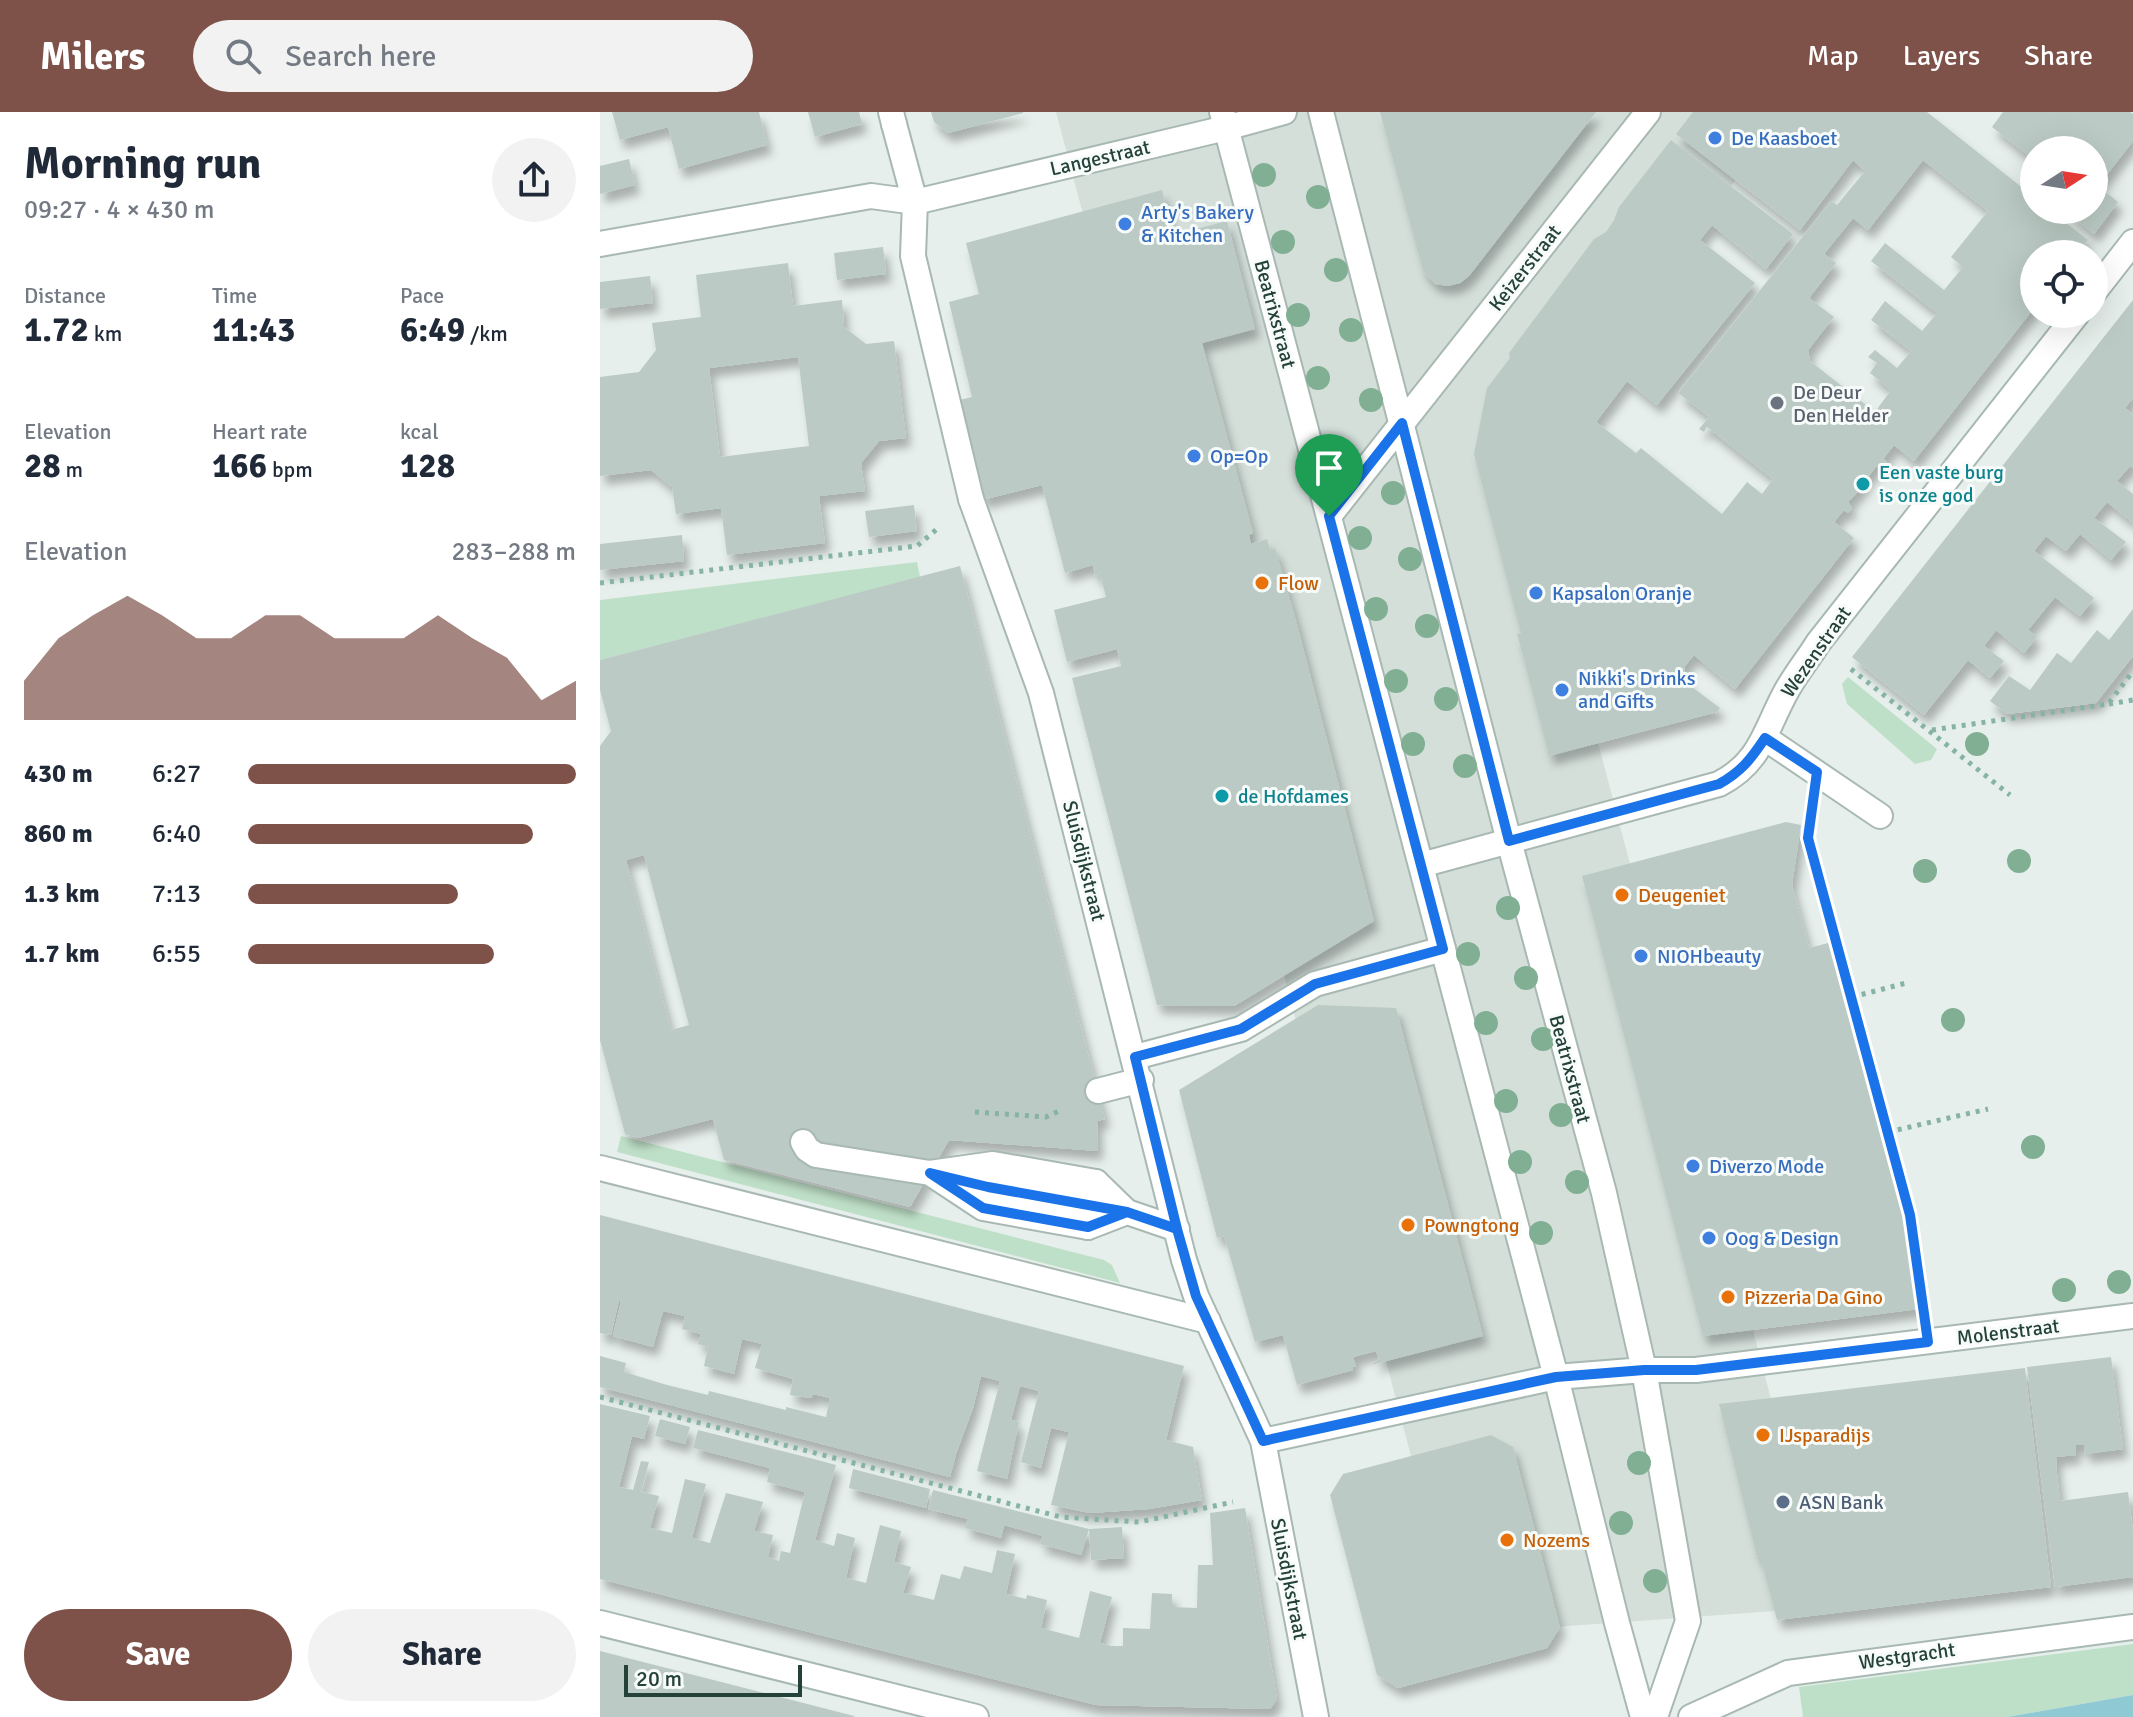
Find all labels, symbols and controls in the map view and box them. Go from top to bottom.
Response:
search box [193,20,753,92]
text: Milers [40,33,145,80]
icon: search [221,34,265,78]
text: Search here [285,38,437,75]
text: Map [1807,39,1859,73]
text: Layers [1903,39,1980,73]
text: Share [2024,39,2093,73]
place label: De Kaasboet [1731,126,1837,151]
marker: De Kaasboet [1706,129,1724,147]
street label: Langestraat [1048,134,1152,182]
north arrow [2020,136,2108,224]
map controls [2020,136,2108,328]
text: Morning run [24,137,261,191]
button: share [492,138,576,222]
text: 09:27 · 4 × 430 m [24,194,215,226]
place label: Arty's Bakery & Kitchen [1141,200,1254,248]
marker: Arty's Bakery & Kitchen [1116,215,1134,233]
street label: Keizerstraat [1483,220,1567,316]
button: locate [2020,240,2108,328]
street label: Beatrixstraat [1249,257,1301,371]
text: Distance [24,282,106,309]
text: Time [212,282,257,309]
text: Pace [400,282,444,309]
text: 1.72 [24,309,89,351]
text: 11:43 [212,309,295,351]
text: 6:49 [400,309,465,351]
text: km [89,320,122,347]
text: /km [465,320,508,347]
place label: De Deur Den Helder [1793,380,1889,428]
marker: De Deur Den Helder [1768,394,1786,412]
text: Elevation [24,418,112,445]
text: Heart rate [212,418,307,445]
text: kcal [400,418,439,445]
pin [1295,434,1363,516]
place label: Op=Op [1210,444,1268,469]
text: 28 [24,445,61,487]
text: 166 [212,445,267,487]
text: 128 [400,445,455,487]
icon: arrive [1307,446,1351,490]
marker: Op=Op [1185,447,1203,465]
text: m [61,456,83,483]
text: bpm [267,456,313,483]
place label: Een vaste burg is onze god [1879,460,2004,508]
marker: Een vaste burg is onze god [1854,475,1872,493]
text: Elevation [24,536,128,568]
text: 283–288 m [452,536,576,568]
place label: Flow [1278,571,1319,596]
marker: Flow [1253,574,1271,592]
place label: Kapsalon Oranje [1552,581,1692,606]
marker: Kapsalon Oranje [1527,584,1545,602]
street label: Wezenstraat [1775,601,1857,703]
place label: Nikki's Drinks and Gifts [1578,666,1696,714]
marker: Nikki's Drinks and Gifts [1553,681,1571,699]
text: 430 m [24,758,93,790]
text: 6:27 [152,758,201,790]
place label: de Hofdames [1238,784,1349,809]
marker: de Hofdames [1213,787,1231,805]
street label: Sluisdijkstraat [1057,798,1111,924]
text: 860 m [24,818,93,850]
text: 6:40 [152,818,201,850]
text: 1.3 km [24,878,100,910]
text: 7:13 [152,878,201,910]
place label: Deugeniet [1638,883,1726,908]
marker: Deugeniet [1613,886,1631,904]
text: 1.7 km [24,938,100,970]
text: 6:55 [152,938,201,970]
place label: NIOHbeauty [1657,944,1762,969]
marker: NIOHbeauty [1632,947,1650,965]
street label: Beatrixstraat [1544,1012,1596,1126]
place label: Diverzo Mode [1709,1154,1824,1179]
marker: Diverzo Mode [1684,1157,1702,1175]
place label: Powngtong [1424,1213,1520,1238]
marker: Powngtong [1399,1216,1417,1234]
place label: Oog & Design [1725,1226,1839,1251]
marker: Oog & Design [1700,1229,1718,1247]
place label: Pizzeria Da Gino [1744,1285,1883,1310]
marker: Pizzeria Da Gino [1719,1288,1737,1306]
street label: Molenstraat [1955,1313,2061,1351]
place label: IJsparadijs [1779,1423,1871,1448]
marker: IJsparadijs [1754,1426,1772,1444]
place label: ASN Bank [1799,1490,1884,1515]
marker: ASN Bank [1774,1493,1792,1511]
street label: Sluisdijkstraat [1265,1516,1313,1642]
place label: Nozems [1523,1528,1590,1553]
marker: Nozems [1498,1531,1516,1549]
button: Save [24,1609,292,1701]
button: Share [308,1609,576,1701]
street label: Westgracht [1857,1637,1957,1675]
scale bar [624,1661,802,1697]
text: 20 m [636,1665,682,1692]

